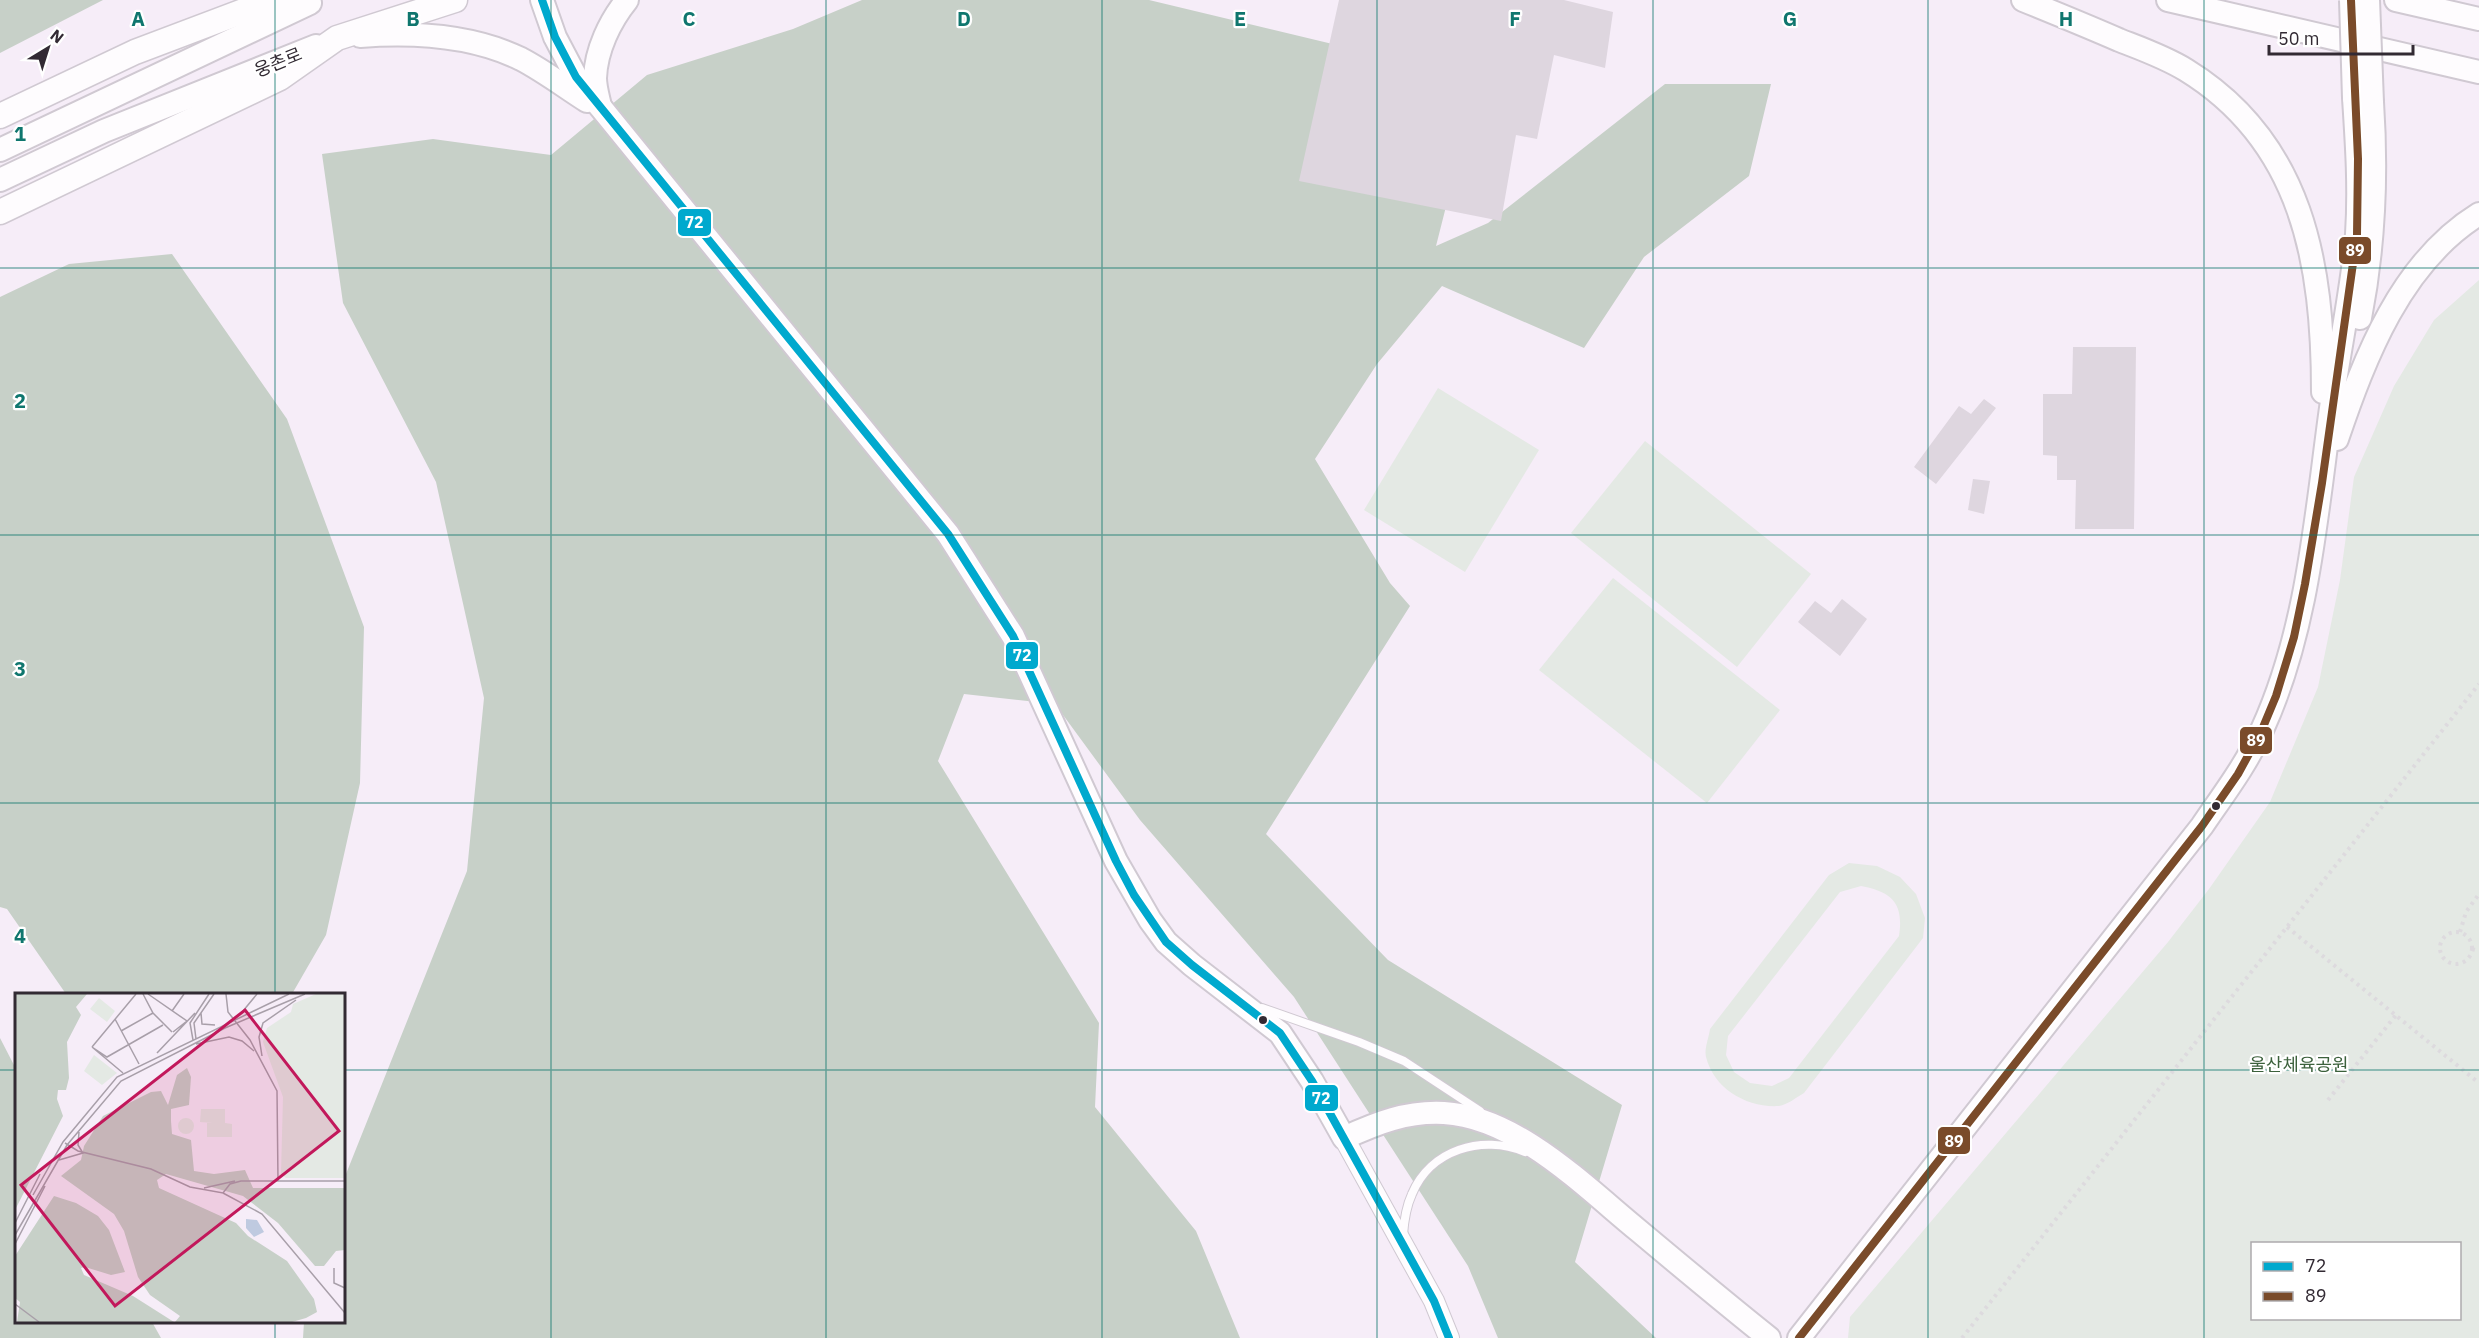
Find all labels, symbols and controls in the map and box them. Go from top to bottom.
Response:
text: A [131,5,145,32]
text: B [406,5,420,32]
text: C [682,5,696,32]
text: D [957,5,971,32]
text: E [1234,5,1246,32]
text: F [1509,5,1521,32]
text: G [1783,5,1797,32]
text: H [2059,5,2073,32]
north arrow [18,18,78,78]
scale bar [2269,18,2413,56]
text: N [47,25,68,48]
text: 50 m [2278,27,2320,50]
street label: 웅촌로 [251,42,305,82]
text: 1 [14,120,26,147]
line badge: 72 [677,208,712,237]
text: 72 [684,212,704,232]
line badge: 89 [2338,236,2372,265]
text: 89 [2345,240,2365,260]
text: 2 [14,387,26,414]
line badge: 72 [1005,641,1039,670]
text: 72 [1012,645,1032,665]
text: 3 [14,655,26,682]
line badge: 89 [2239,726,2273,755]
text: 89 [2246,730,2266,750]
unlabelled marker [2210,800,2222,812]
text: 4 [14,922,26,949]
inset map [15,993,345,1323]
unlabelled marker [1257,1014,1269,1026]
park label: 울산체육공원 [2249,1053,2349,1076]
line badge: 72 [1304,1084,1339,1112]
text: 72 [1311,1088,1331,1108]
line badge: 89 [1937,1126,1971,1155]
text: 89 [1944,1131,1964,1151]
legend [2251,1242,2461,1320]
text: 72 [2305,1254,2327,1277]
text: 89 [2305,1284,2327,1307]

